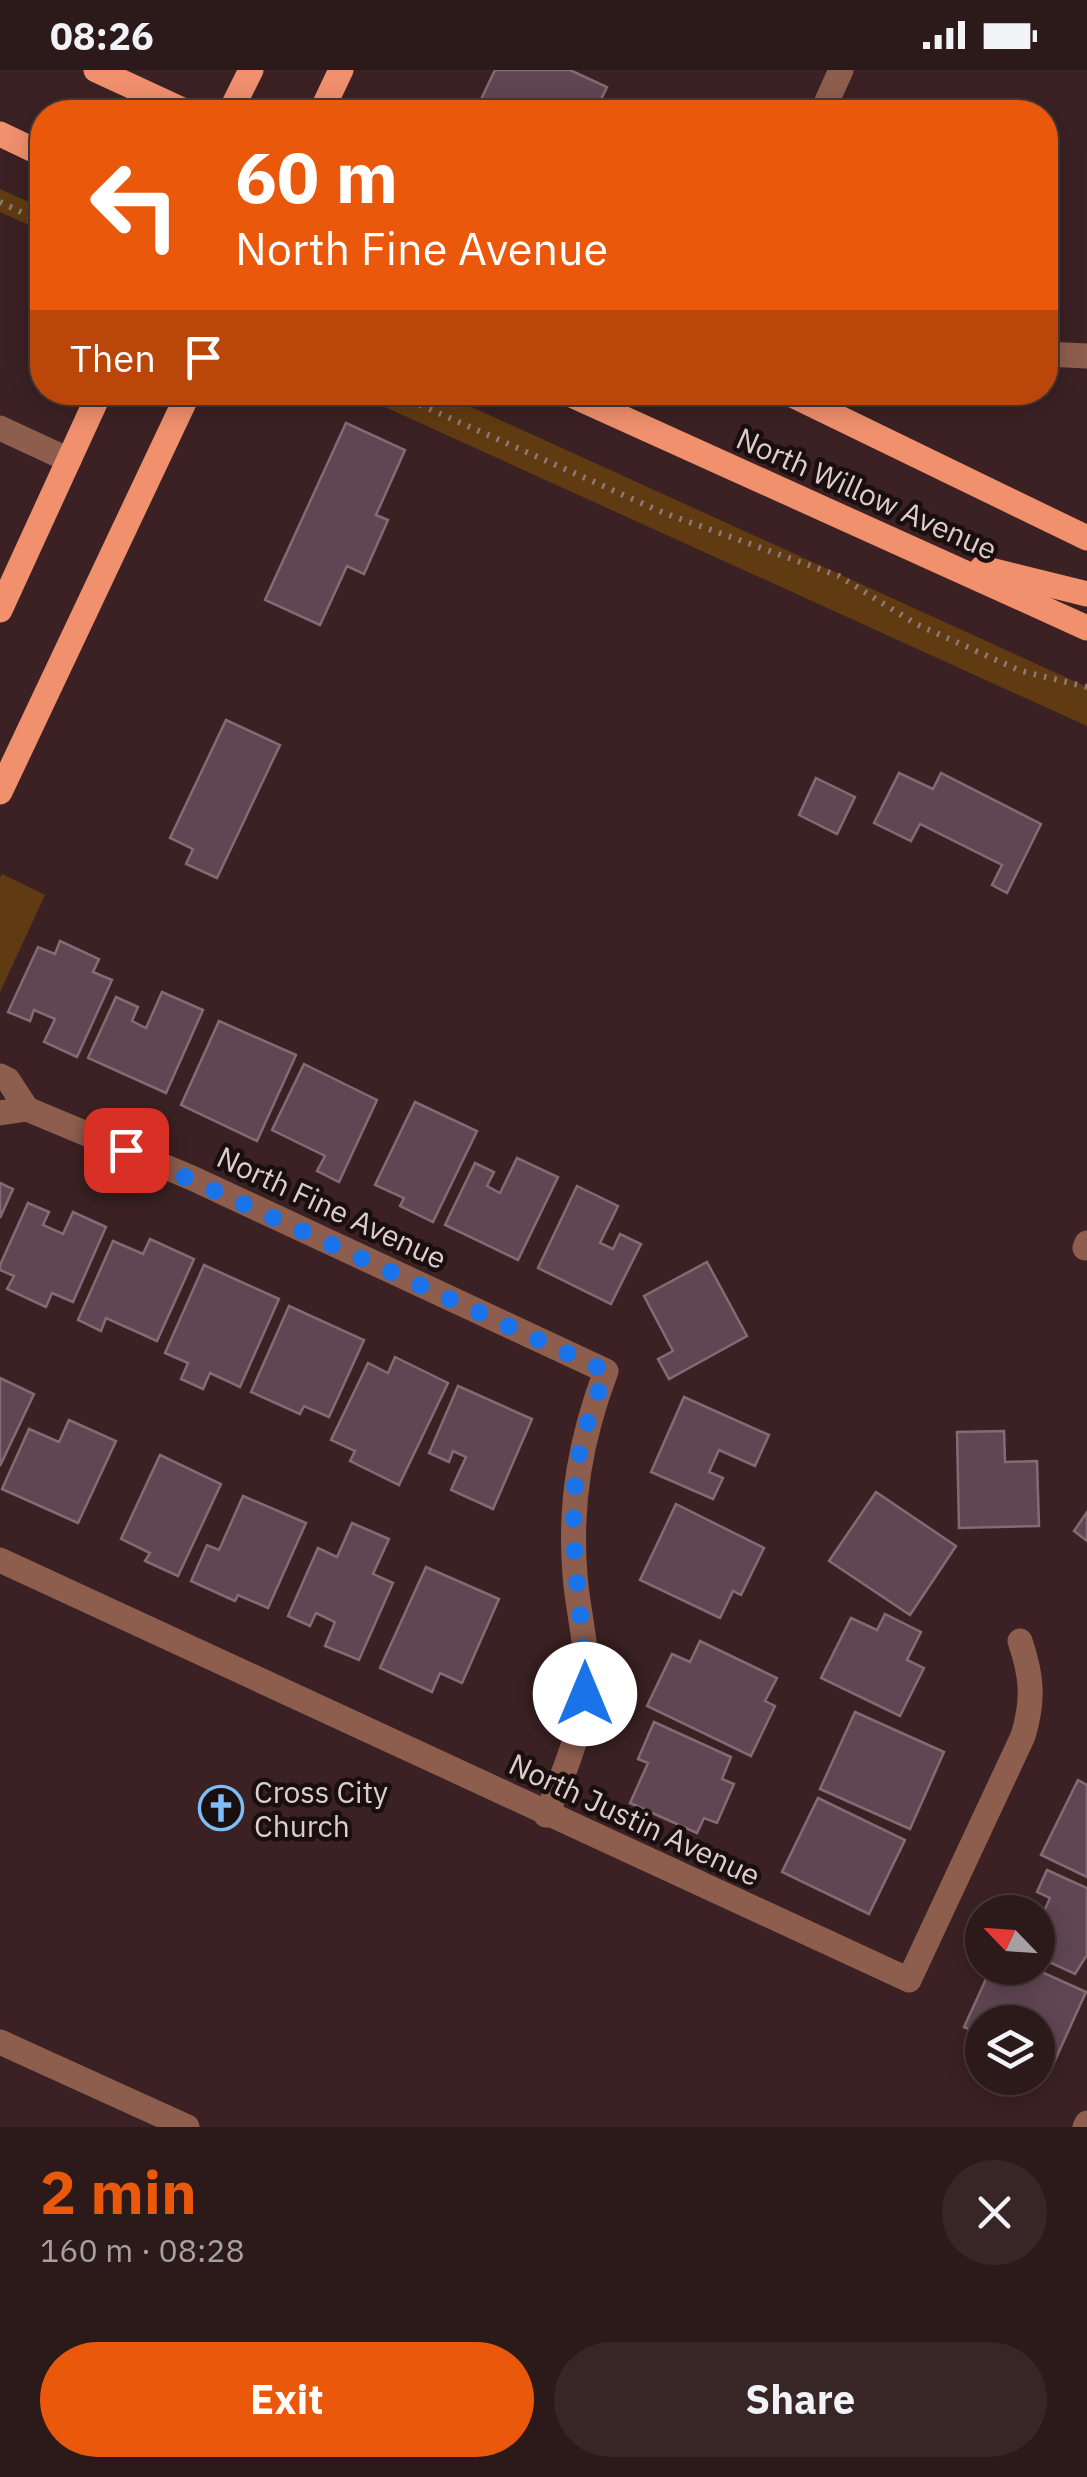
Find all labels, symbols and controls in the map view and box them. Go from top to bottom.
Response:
text: 08:26 [50,11,154,60]
text: 60 m [235,131,398,222]
icon: left [70,140,200,270]
text: North Fine Avenue [235,219,608,277]
icon: arrive [176,330,231,385]
text: Then [70,333,156,382]
street label: North Willow Avenue [731,418,1003,568]
pin [84,1108,169,1193]
icon: arrive [99,1123,154,1178]
street label: North Fine Avenue [211,1137,453,1277]
position arrow [533,1642,637,1746]
street label: North Justin Avenue [503,1744,767,1894]
place label: Cross City Church [254,1772,388,1845]
church icon: Cross City Church [198,1785,244,1831]
north arrow [965,1895,1055,1985]
map controls [965,1895,1055,2095]
button: layers [965,2005,1055,2095]
text: 2 min [40,2152,197,2231]
button: close [942,2160,1047,2265]
text: 160 m · 08:28 [40,2229,245,2271]
button: Exit [40,2342,534,2457]
button: Share [554,2342,1047,2457]

